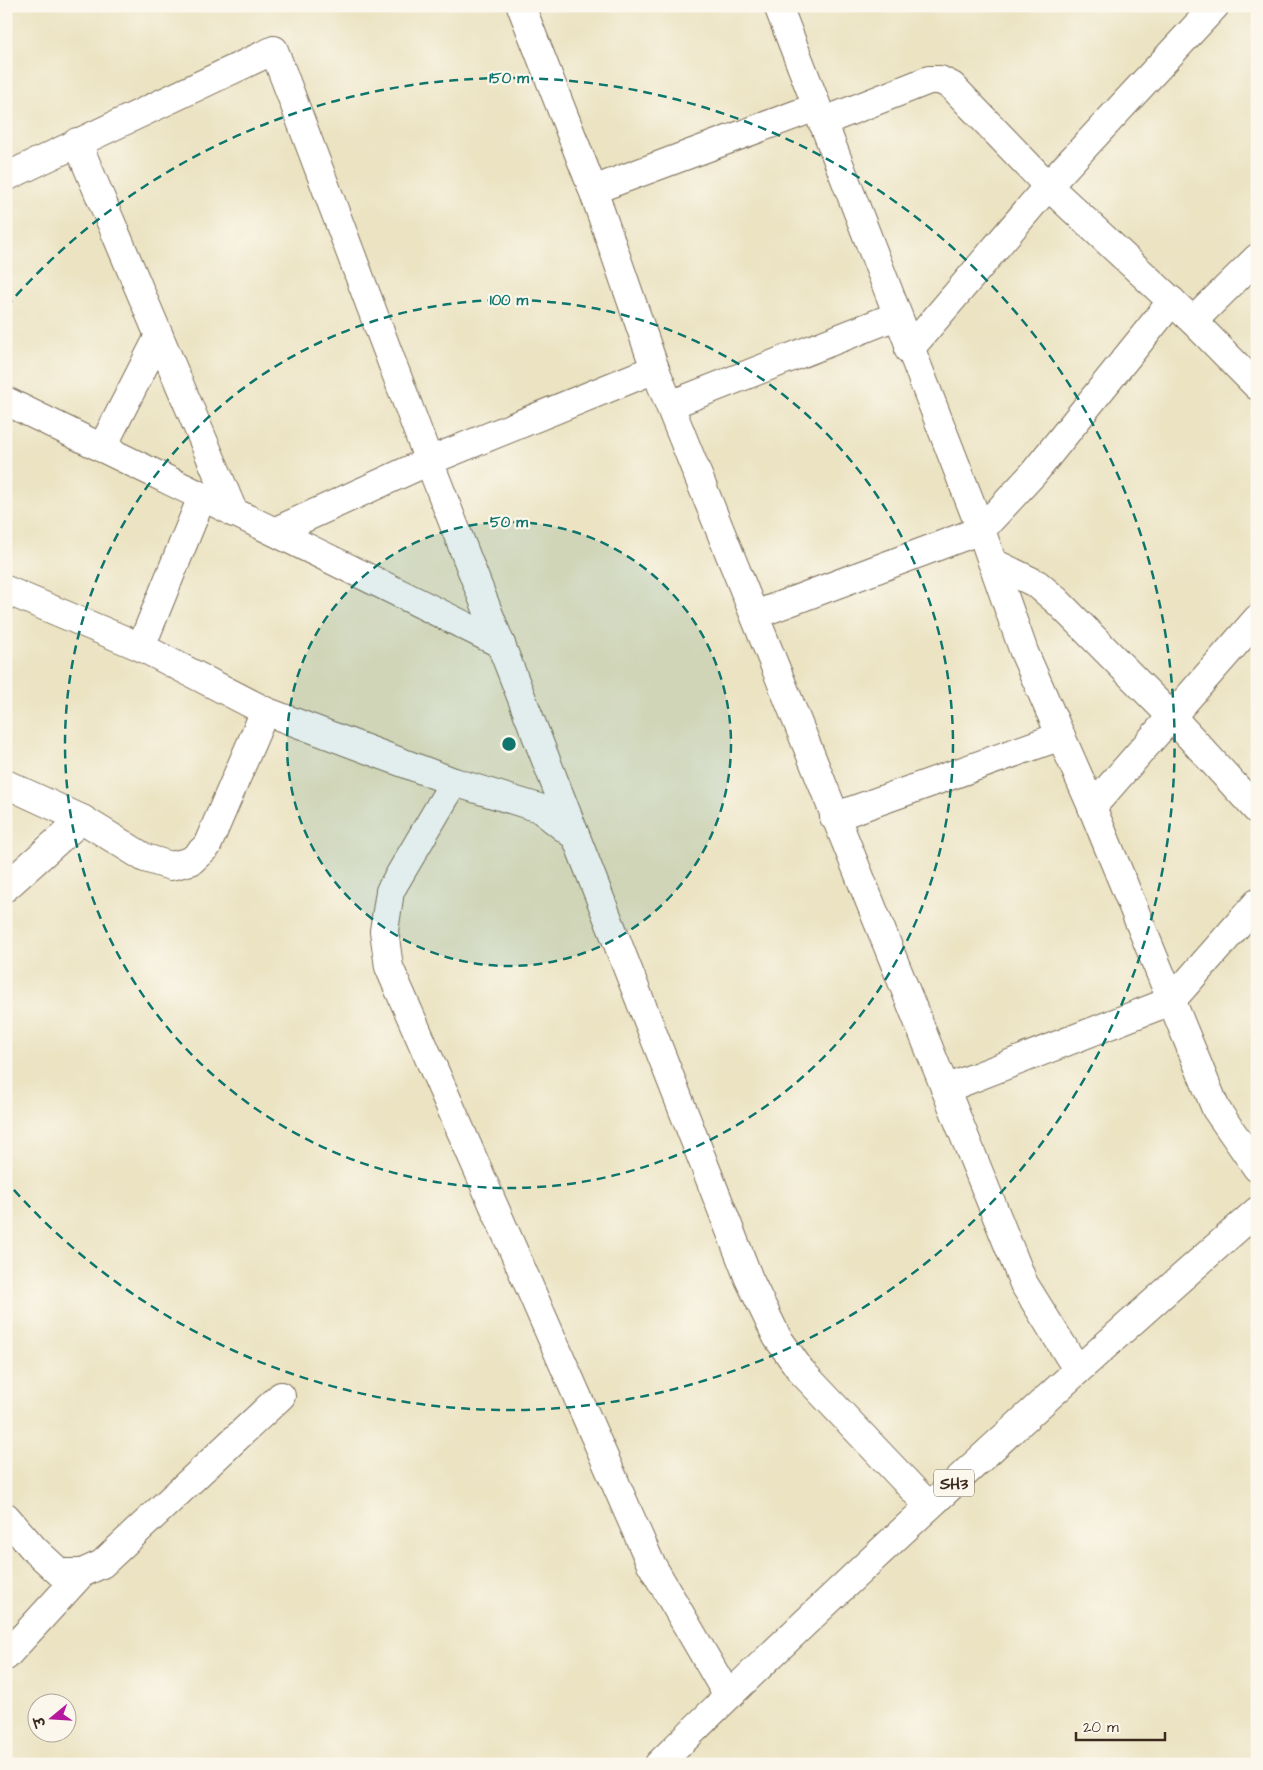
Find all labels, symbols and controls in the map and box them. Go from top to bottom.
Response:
text: 150 m [489,68,529,89]
text: 100 m [490,290,529,311]
text: 50 m [490,512,528,533]
centre of rings [500,735,518,753]
road number: SH3 [934,1470,974,1496]
north arrow [28,1692,78,1742]
scale bar [1076,1710,1164,1742]
text: उ [29,1713,52,1731]
text: 20 m [1083,1717,1119,1738]

